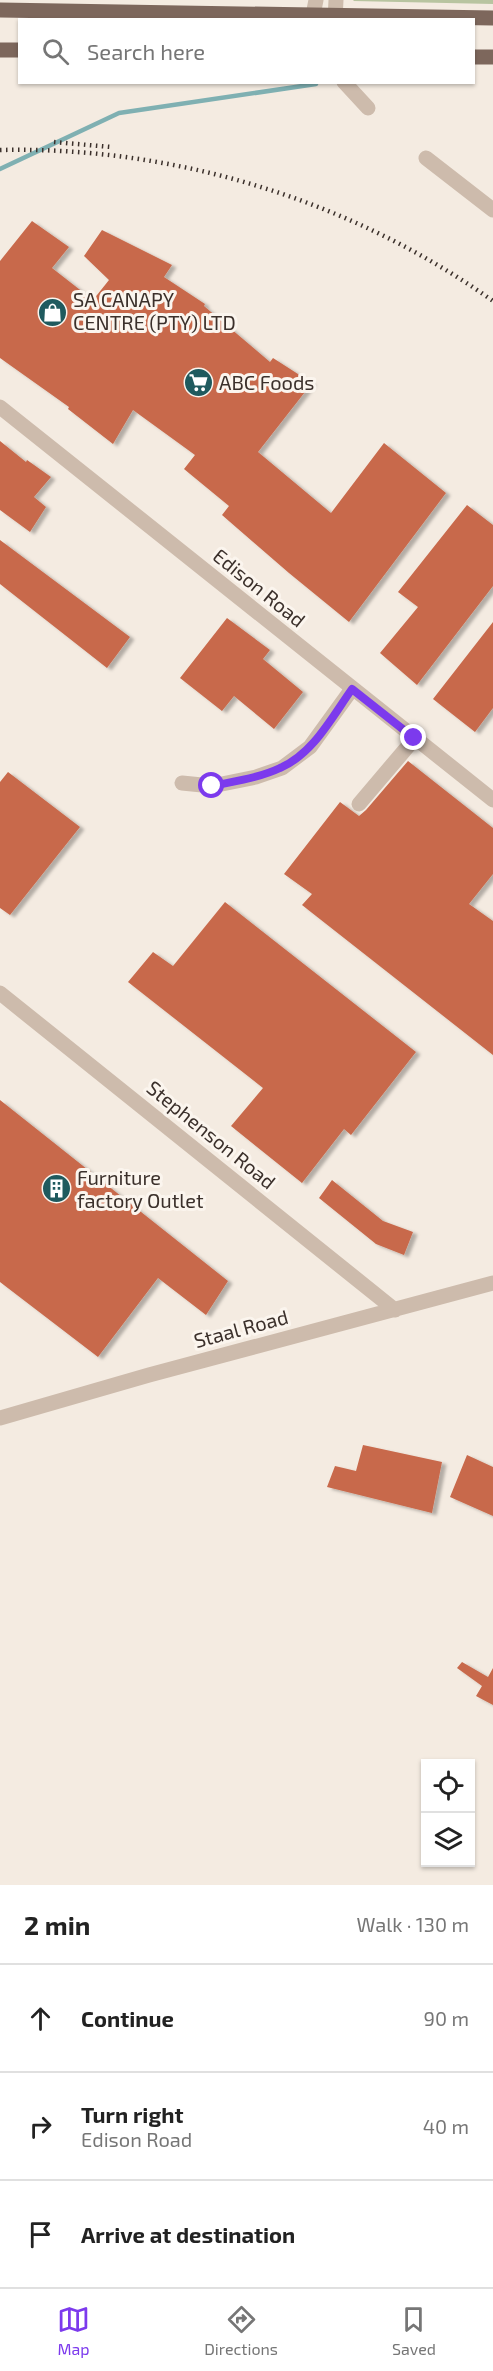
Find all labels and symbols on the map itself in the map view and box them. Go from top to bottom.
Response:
place label: SA CANAPY CENTRE (PTY) LTD [73,287,236,334]
shop icon: SA CANAPY CENTRE (PTY) LTD [36,296,68,328]
supermarket icon: ABC Foods [182,367,214,399]
place label: ABC Foods [219,370,315,394]
street label: Edison Road [209,543,310,632]
route end [400,724,426,750]
route start [198,772,224,798]
street label: Stephenson Road [142,1075,281,1193]
place label: Furniture factory Outlet [77,1165,204,1212]
building icon: Furniture factory Outlet [40,1173,72,1205]
street label: Staal Road [191,1304,291,1352]

